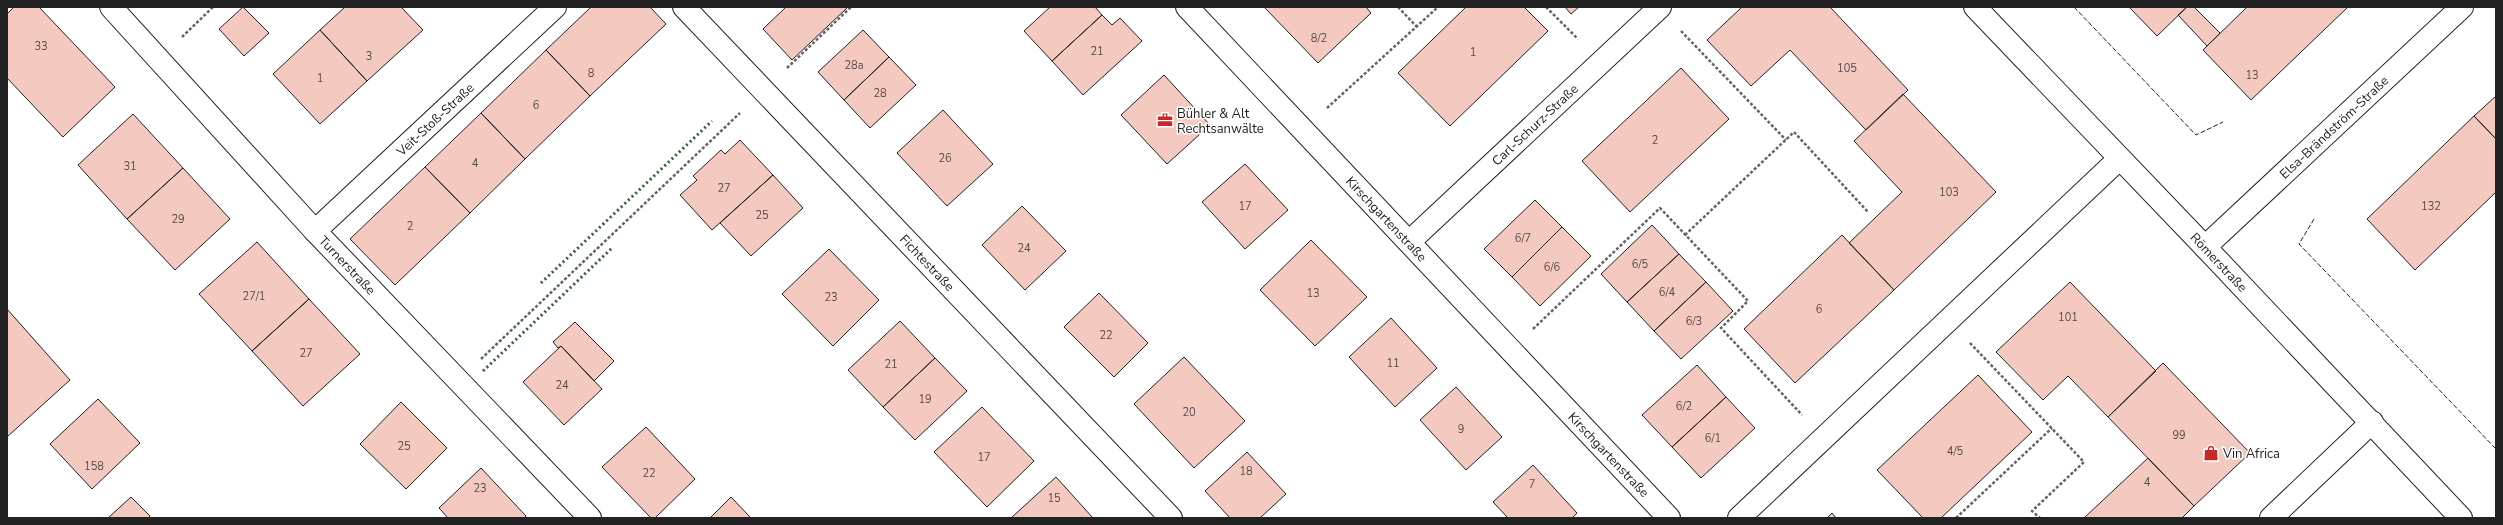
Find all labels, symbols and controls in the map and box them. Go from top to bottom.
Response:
house number: 8/2 [1311,31,1327,46]
house number: 33 [34,39,48,54]
house number: 21 [1090,44,1104,59]
house number: 1 [1470,45,1476,60]
house number: 3 [366,49,372,64]
house number: 28a [844,58,864,73]
house number: 105 [1837,61,1857,76]
house number: 8 [588,66,595,81]
house number: 13 [2245,68,2259,83]
house number: 1 [317,71,323,86]
street label: Elsa-Brändström-Straße [2276,72,2393,183]
street label: Veit-Stoß-Straße [392,79,478,161]
street label: Carl-Schurz-Straße [1488,80,1582,170]
house number: 28 [873,86,887,101]
house number: 6 [533,98,540,113]
place label: Bühler & Alt Rechtsanwälte [1177,105,1264,138]
office icon: Bühler & Alt Rechtsanwälte [1156,111,1174,129]
house number: 2 [1652,133,1658,148]
house number: 26 [938,151,952,166]
house number: 4 [472,156,479,171]
house number: 31 [123,159,137,174]
street label: Kirschgartenstraße [1341,173,1431,266]
house number: 27 [717,181,731,196]
house number: 103 [1939,185,1959,200]
house number: 17 [1238,199,1252,214]
house number: 132 [2421,199,2441,214]
house number: 25 [755,208,769,223]
house number: 29 [171,212,185,227]
house number: 2 [407,219,413,234]
street label: Römerstraße [2186,229,2251,296]
street label: Fichtestraße [895,231,958,296]
house number: 6/7 [1515,231,1531,246]
street label: Turnerstraße [314,232,379,299]
house number: 24 [1017,241,1031,256]
house number: 6/5 [1632,257,1649,272]
house number: 6/6 [1544,260,1561,275]
house number: 6/4 [1659,285,1676,300]
house number: 13 [1306,286,1320,301]
house number: 27/1 [243,289,265,304]
house number: 23 [824,290,838,305]
house number: 6 [1816,302,1823,317]
house number: 101 [2058,310,2078,325]
house number: 6/3 [1686,314,1702,329]
house number: 22 [1099,328,1113,343]
house number: 27 [299,346,313,361]
house number: 11 [1386,356,1400,371]
house number: 21 [884,357,898,372]
house number: 24 [555,378,569,393]
house number: 19 [918,392,932,407]
house number: 6/2 [1676,399,1692,414]
house number: 20 [1182,405,1196,420]
street label: Kirschgartenstraße [1564,409,1653,502]
house number: 9 [1458,422,1464,437]
house number: 99 [2172,428,2186,443]
house number: 6/1 [1705,431,1721,446]
house number: 25 [397,439,411,454]
house number: 4/5 [1947,444,1964,459]
shop icon: Vin Africa [2202,444,2220,462]
place label: Vin Africa [2222,445,2280,463]
house number: 17 [977,450,991,465]
house number: 158 [84,459,104,474]
house number: 18 [1239,464,1253,479]
house number: 22 [642,466,656,481]
house number: 4 [2144,475,2151,490]
house number: 7 [1529,477,1535,492]
house number: 23 [473,481,487,496]
house number: 15 [1047,491,1061,506]

